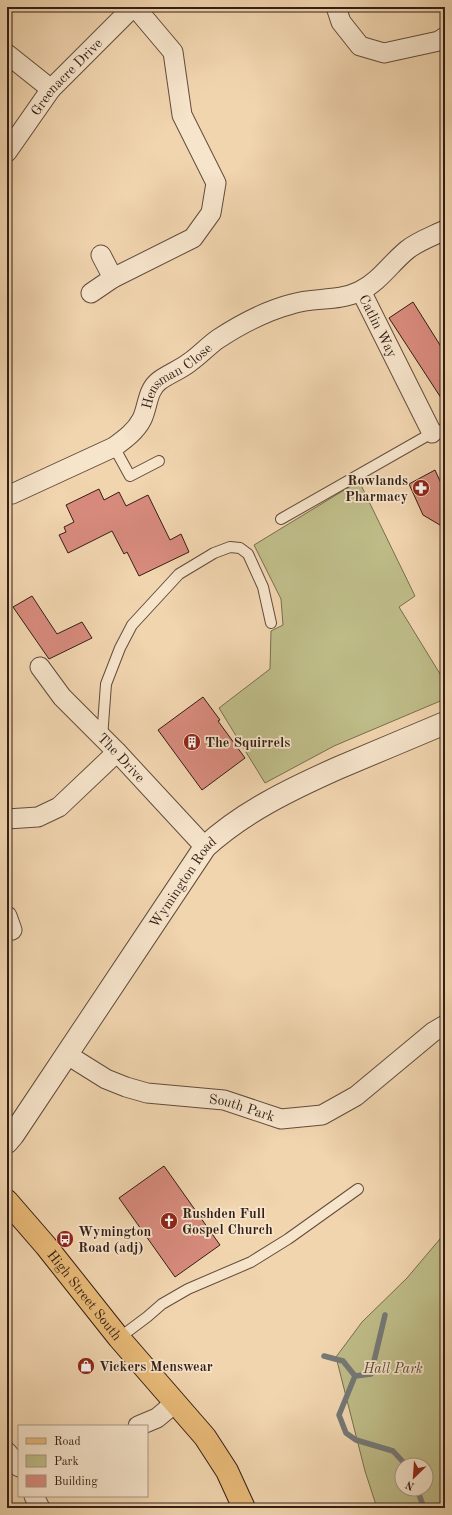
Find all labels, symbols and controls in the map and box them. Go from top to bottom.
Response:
street label: Greenacre Drive [29,36,105,119]
street label: Catlin Way [356,293,399,360]
street label: Hensman Close [140,341,215,411]
place label: Rowlands Pharmacy [345,474,408,504]
pharmacy icon: Rowlands Pharmacy [411,478,431,498]
street label: The Drive [95,731,147,785]
building icon: The Squirrels [182,732,202,752]
place label: The Squirrels [205,736,290,750]
street label: Wymington Road [147,834,219,930]
street label: South Park [208,1093,277,1124]
place label: Rushden Full Gospel Church [182,1207,273,1237]
church icon: Rushden Full Gospel Church [159,1211,179,1231]
place label: Wymington Road (adj) [78,1225,151,1255]
bus stop icon: Wymington Road (adj) [55,1229,75,1249]
street label: High Street South [44,1248,124,1344]
shop icon: Vickers Menswear [76,1356,96,1376]
place label: Vickers Menswear [99,1360,213,1374]
park label: Hall Park [362,1362,423,1376]
legend [18,1425,148,1497]
text: Road [54,1436,81,1448]
text: Park [54,1456,79,1468]
north arrow [394,1457,434,1497]
text: Building [54,1476,98,1488]
text: N [404,1478,417,1491]

